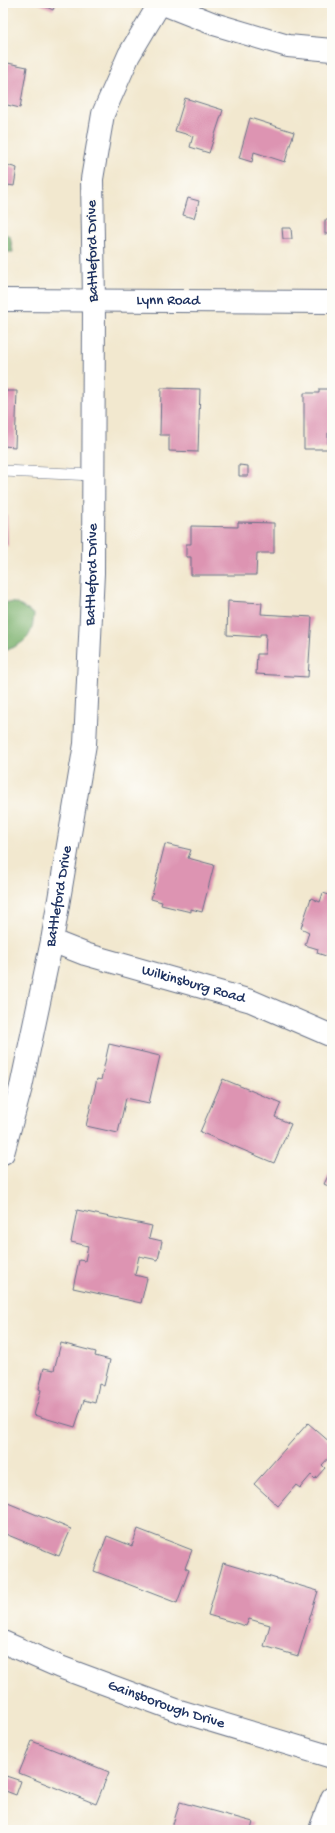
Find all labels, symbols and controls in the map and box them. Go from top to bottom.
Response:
street label: Battleford Drive [83,200,103,303]
street label: Lynn Road [136,292,201,310]
street label: Battleford Drive [82,523,102,627]
street label: Battleford Drive [42,844,77,949]
street label: Wilkinsburg Road [139,961,248,1008]
street label: Gainsborough Drive [105,1676,227,1733]

